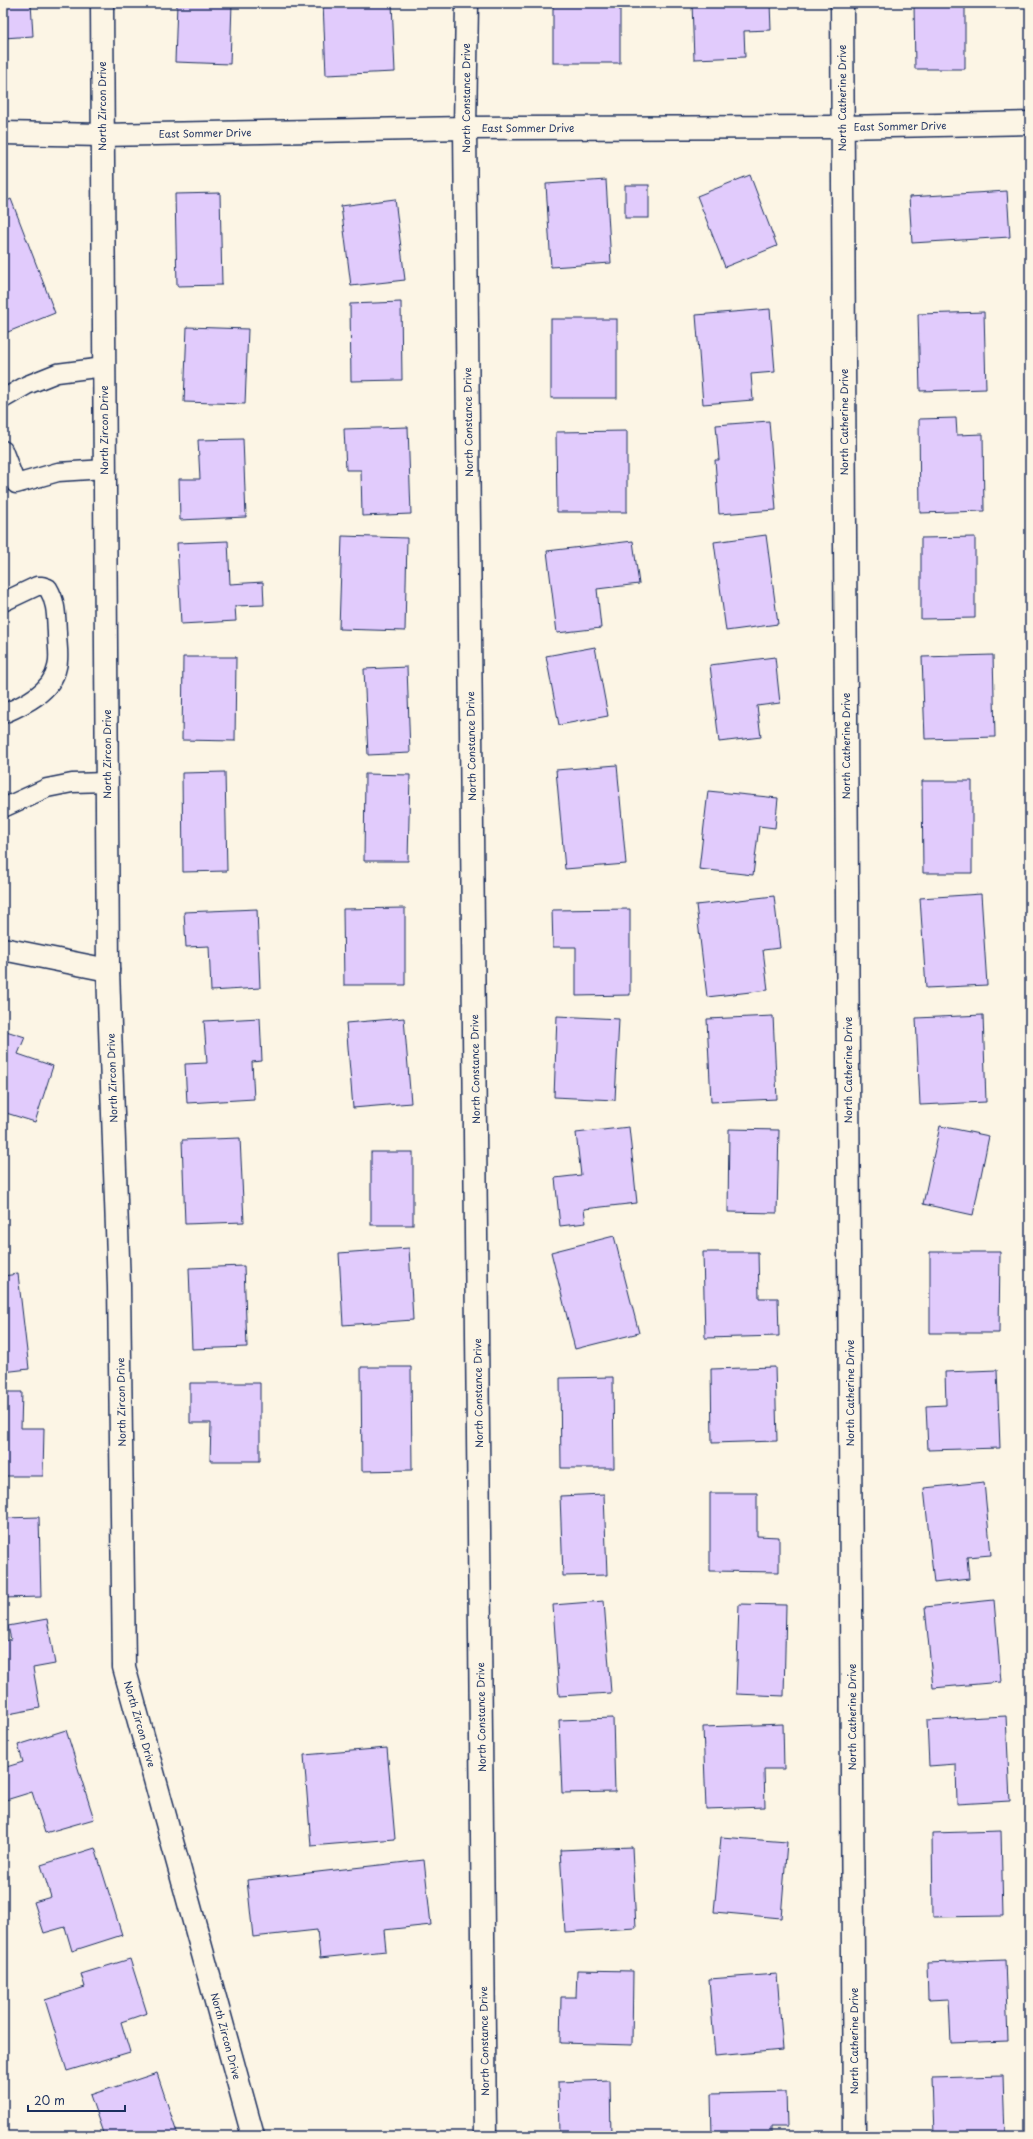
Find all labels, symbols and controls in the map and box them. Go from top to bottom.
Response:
street label: North Constance Drive [458,43,473,153]
street label: North Catherine Drive [834,45,849,151]
street label: North Zircon Drive [94,61,109,151]
street label: East Sommer Drive [853,117,946,134]
street label: East Sommer Drive [482,120,574,135]
street label: East Sommer Drive [158,124,251,141]
street label: North Constance Drive [459,367,476,477]
street label: North Catherine Drive [836,369,851,475]
street label: North Zircon Drive [96,385,111,475]
street label: North Constance Drive [462,691,479,801]
street label: North Catherine Drive [838,693,853,799]
street label: North Zircon Drive [99,709,114,799]
street label: North Constance Drive [466,1014,483,1124]
street label: North Catherine Drive [840,1017,855,1123]
street label: North Zircon Drive [102,1033,121,1123]
street label: North Constance Drive [469,1338,486,1448]
street label: North Catherine Drive [842,1340,857,1446]
street label: North Zircon Drive [112,1357,129,1447]
street label: North Constance Drive [472,1662,489,1772]
street label: North Catherine Drive [844,1664,859,1770]
street label: North Zircon Drive [121,1679,160,1769]
street label: North Constance Drive [475,1986,492,2096]
street label: North Catherine Drive [846,1988,861,2094]
street label: North Zircon Drive [208,1991,245,2081]
scale bar [28,2087,125,2113]
text: 20 m [34,2091,65,2109]

